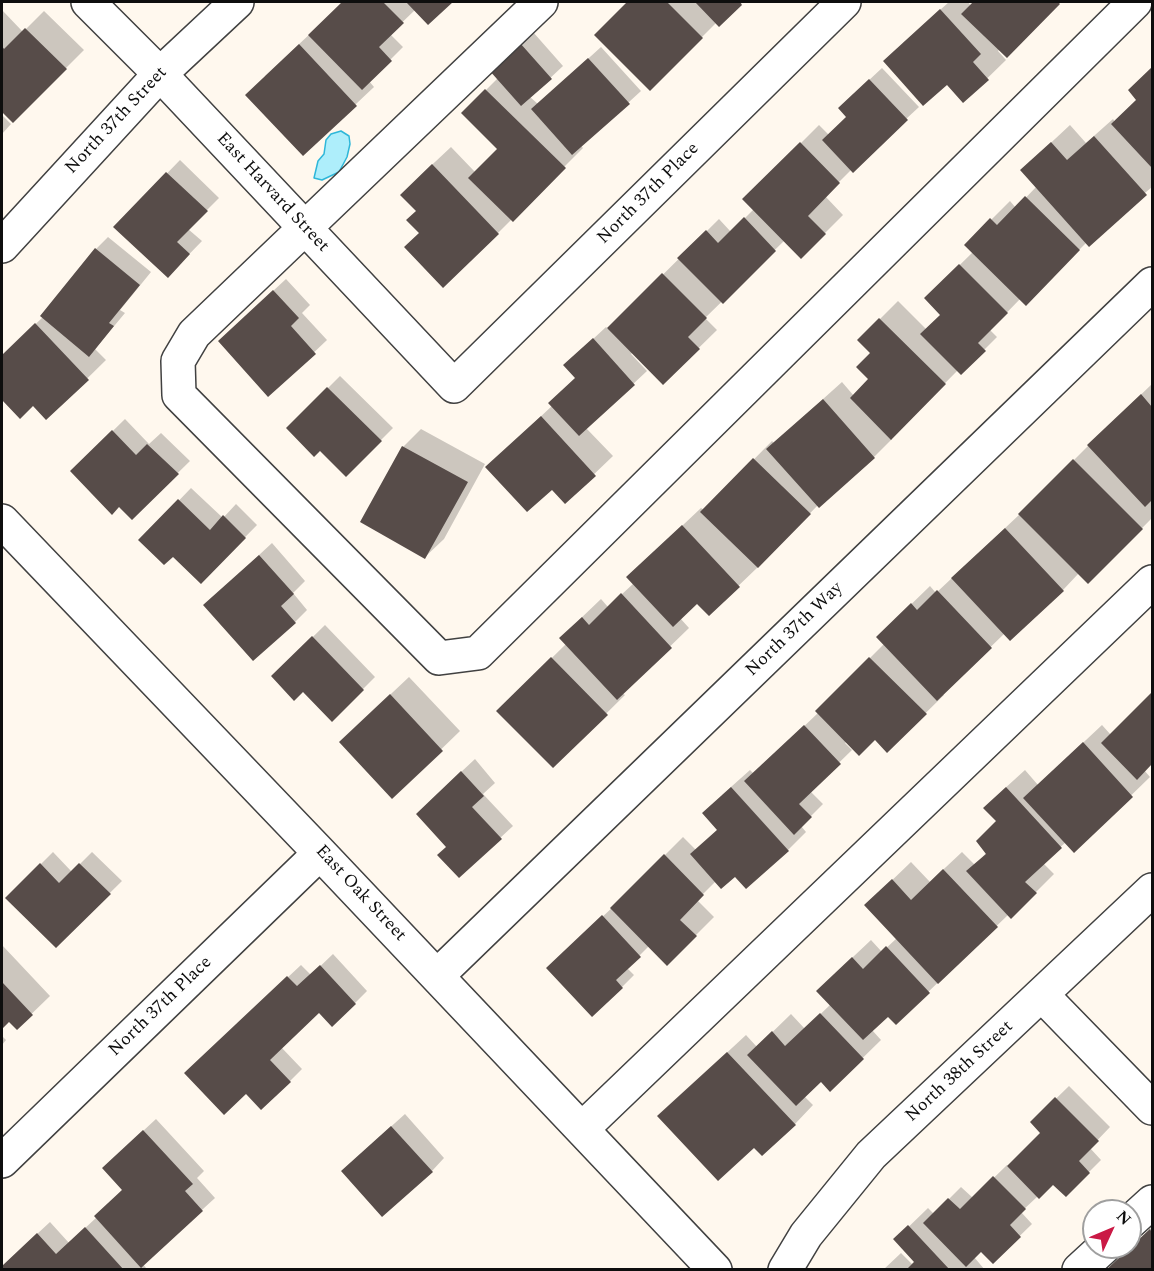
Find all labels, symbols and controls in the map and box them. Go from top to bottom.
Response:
street label: North 37th Street [62,63,172,179]
street label: East Harvard Street [211,129,333,257]
street label: North 37th Place [594,139,704,249]
street label: North 37th Way [742,578,848,682]
street label: East Oak Street [310,841,410,947]
street label: North 37th Place [105,952,217,1062]
street label: North 38th Street [902,1017,1018,1127]
north arrow [1082,1199,1142,1259]
text: N [1110,1205,1137,1231]

